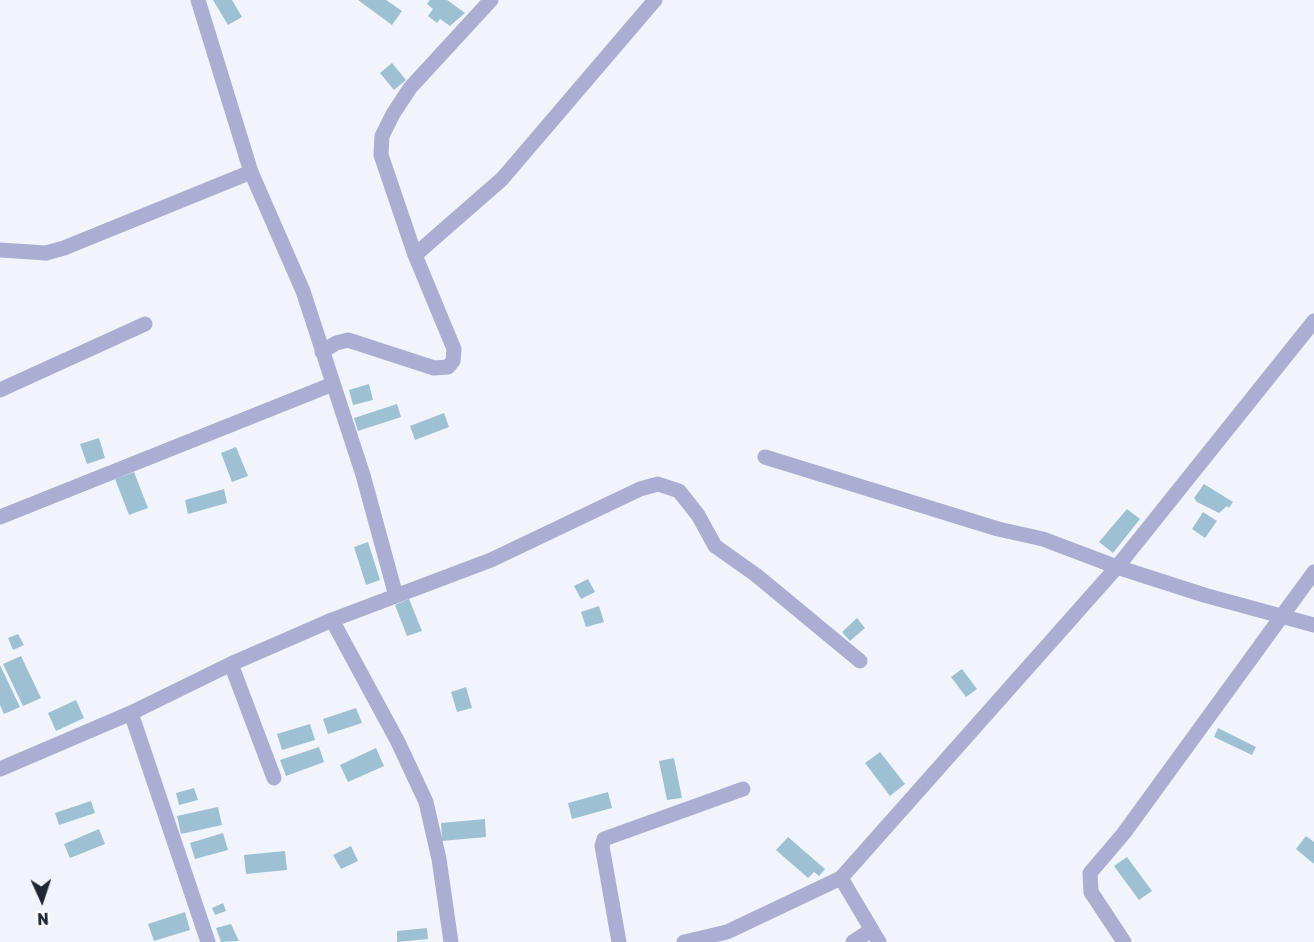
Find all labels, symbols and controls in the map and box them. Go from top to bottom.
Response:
north arrow [12,870,72,930]
text: N [37,909,49,928]

